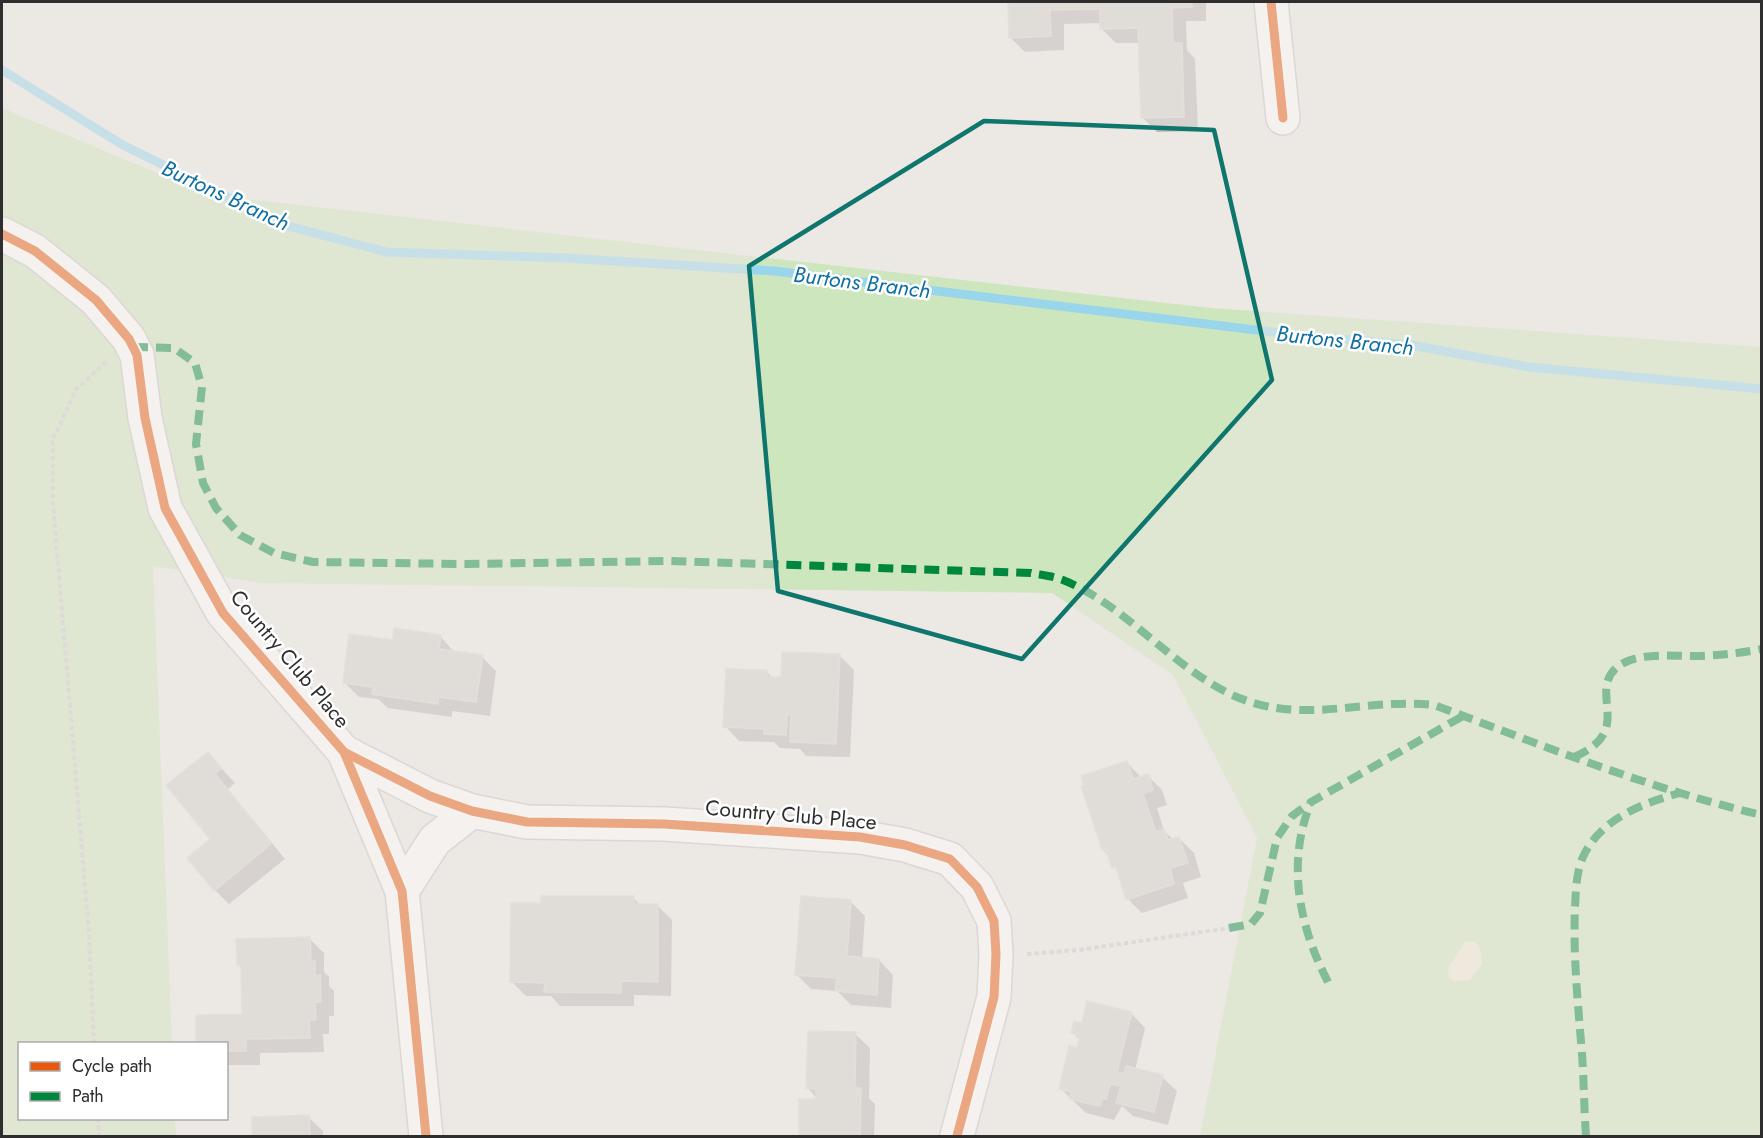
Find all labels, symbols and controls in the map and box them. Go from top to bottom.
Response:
water label: Burtons Branch [157,151,295,239]
water label: Burtons Branch [792,258,932,306]
water label: Burtons Branch [1275,317,1415,363]
street label: Country Club Place [223,583,357,735]
street label: Country Club Place [704,793,878,837]
legend [18,1042,228,1120]
text: Cycle path [72,1053,152,1079]
text: Path [72,1083,104,1109]

